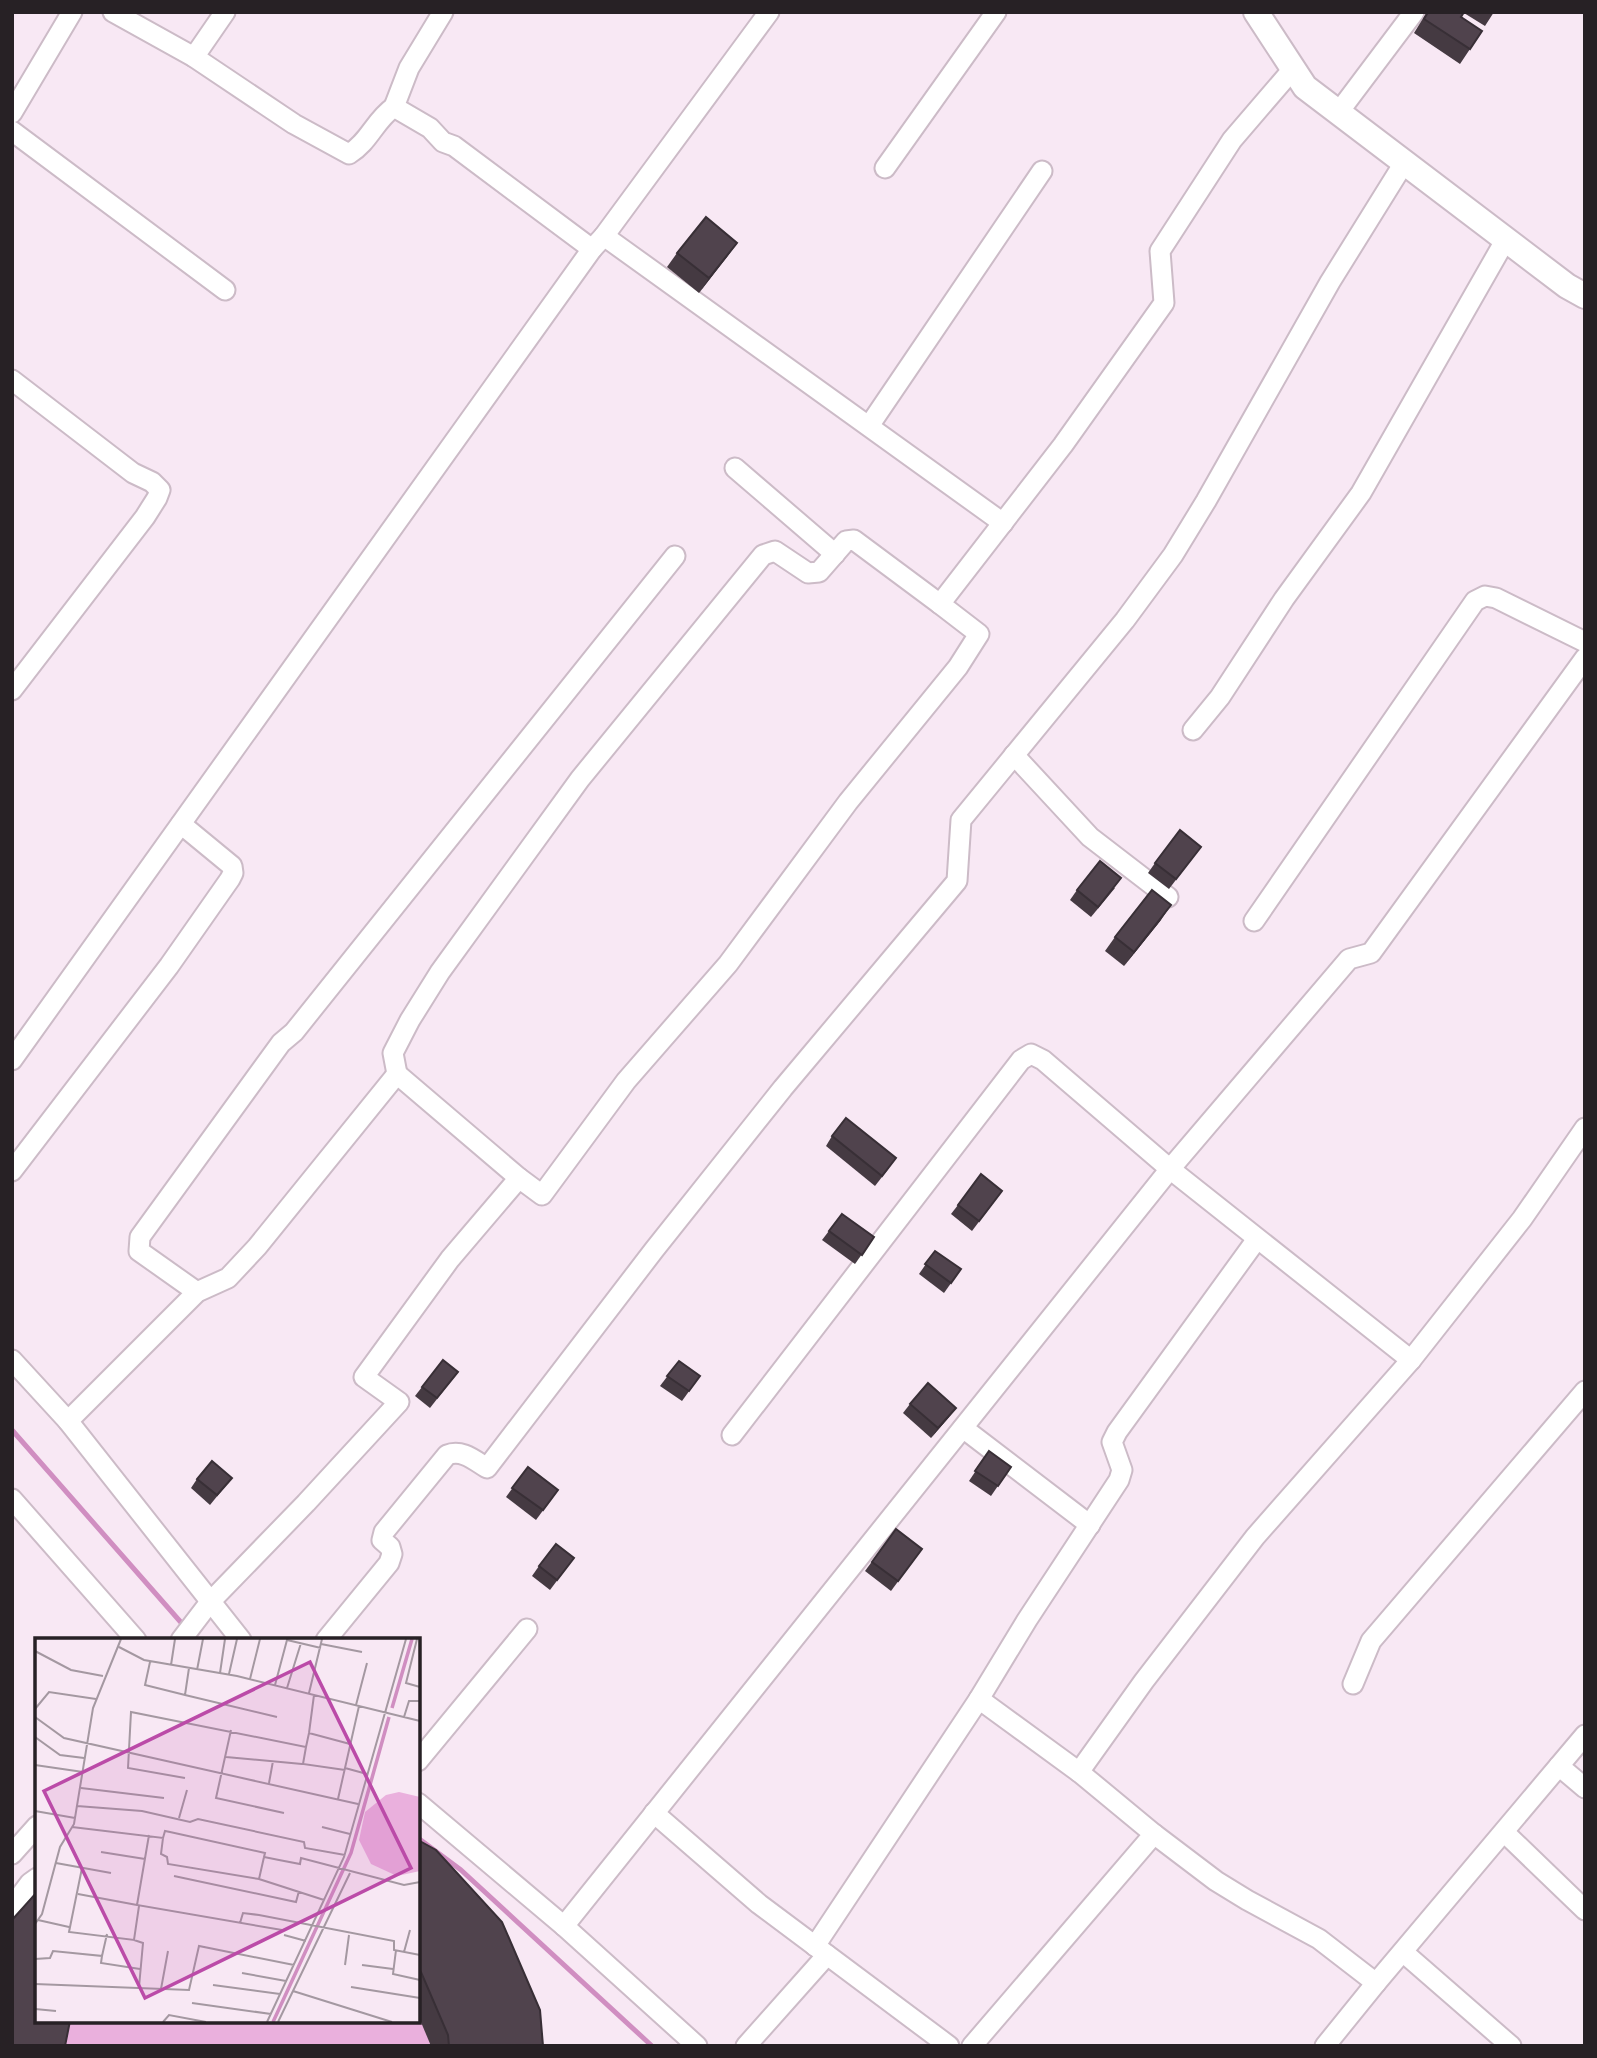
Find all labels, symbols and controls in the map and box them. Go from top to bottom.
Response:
inset map [35,1638,420,2023]

